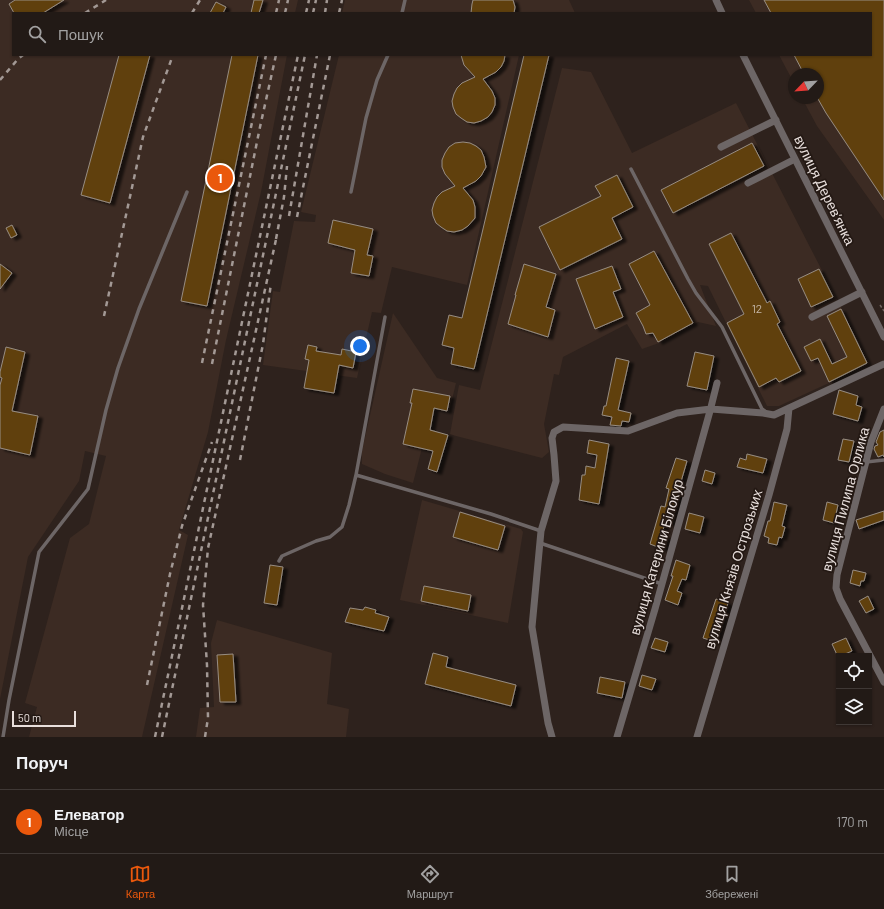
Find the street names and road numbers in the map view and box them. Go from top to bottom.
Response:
street label: вулиця Деревʼянка [791,132,859,248]
street label: вулиця Пилипа Орлика [818,425,873,573]
street label: вулиця Катерини Білокур [626,477,686,637]
street label: вулиця Князів Острозьких [701,487,765,651]

